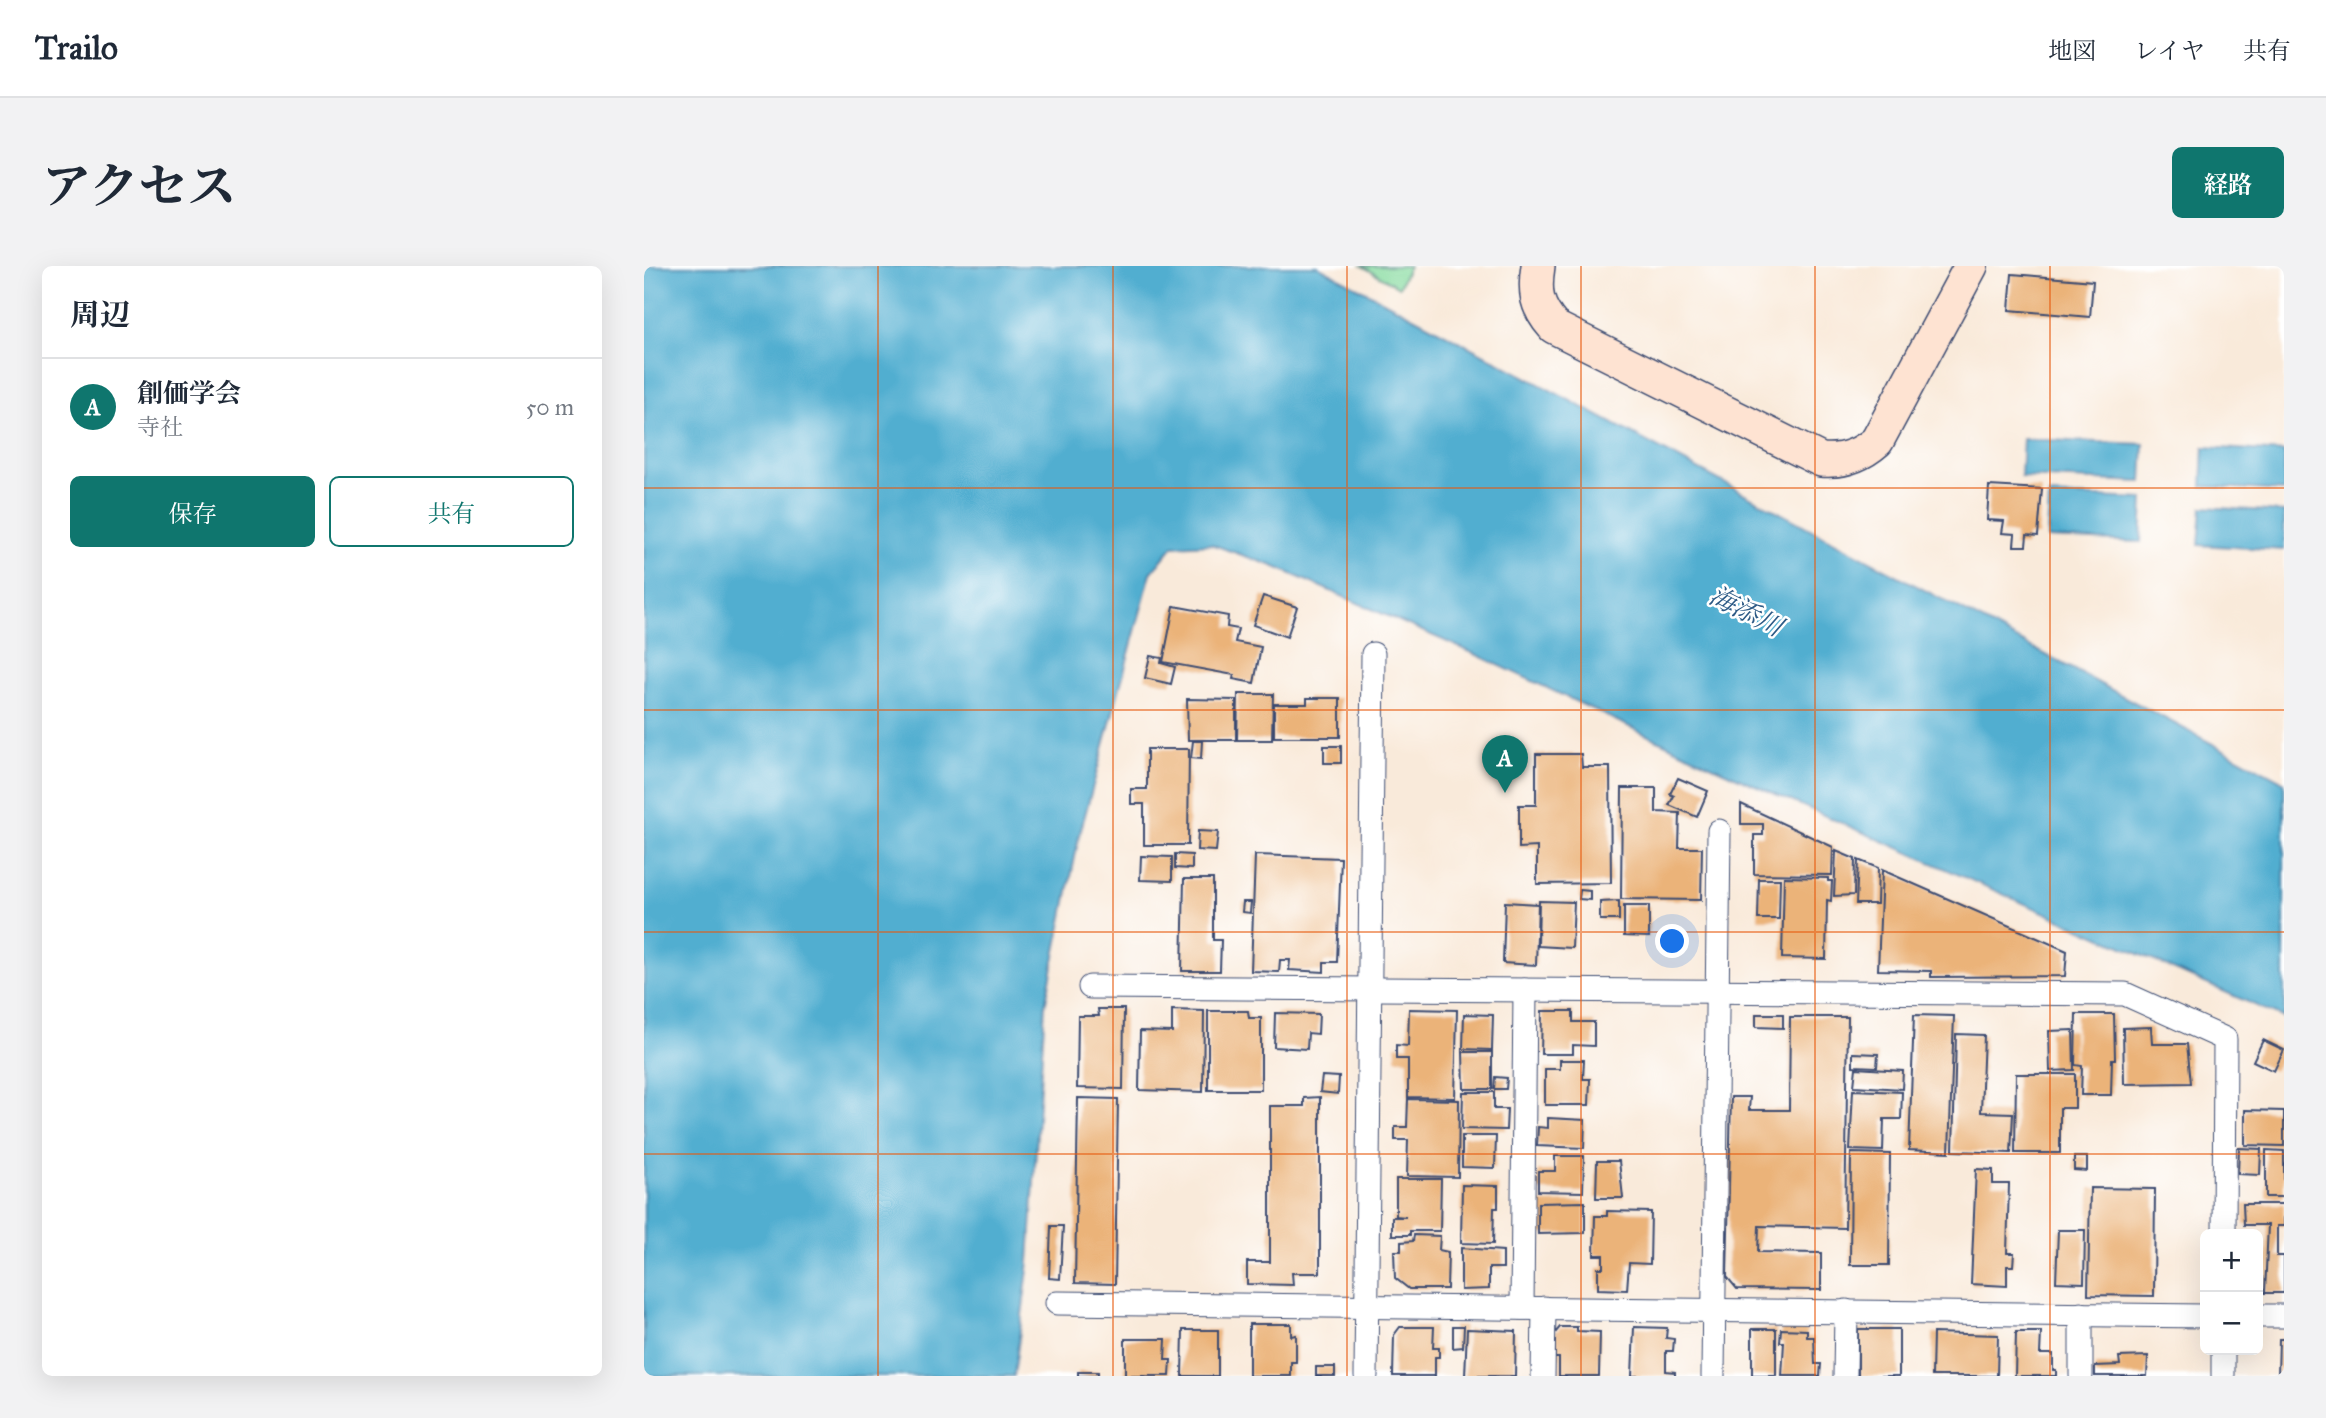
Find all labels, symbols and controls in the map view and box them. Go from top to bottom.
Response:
text: Trailo [35,28,118,68]
text: 地図 [2048,36,2096,66]
text: レイヤ [2134,36,2205,66]
text: 共有 [2243,36,2291,66]
button: 経路 [2172,147,2284,218]
text: アクセス [42,157,237,216]
text: 周辺 [70,297,130,333]
text: 創価学会 [137,377,241,409]
text: A [85,393,101,421]
text: 50 m [526,393,574,421]
text: 寺社 [137,413,183,441]
button: 保存 [70,476,315,547]
button: 共有 [329,476,574,547]
water label: 海添川 [1704,579,1791,644]
pin: A [1482,735,1528,793]
your location [1655,924,1689,958]
map controls [2200,1229,2263,1355]
button: + [2200,1229,2263,1292]
button: − [2200,1292,2263,1355]

